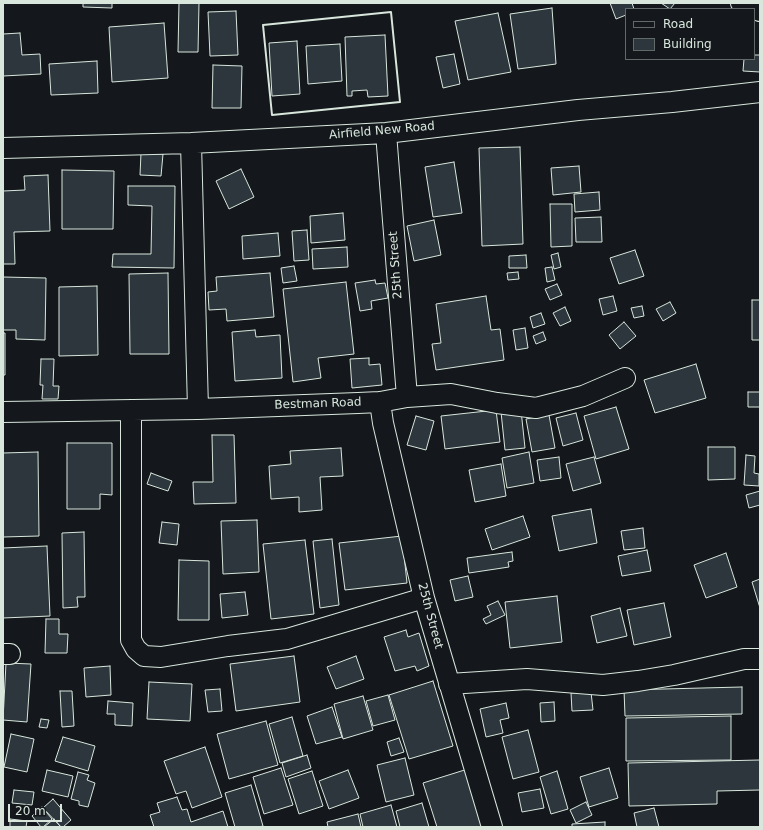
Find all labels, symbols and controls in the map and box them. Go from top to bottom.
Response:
legend [625,8,755,60]
text: Road [663,17,693,31]
text: Building [663,37,712,51]
street label: Airfield New Road [328,119,436,143]
street label: 25th Street [386,231,406,299]
street label: Bestman Road [274,395,362,413]
street label: 25th Street [414,581,446,651]
scale bar [10,796,64,822]
text: 20 m [15,804,46,818]

